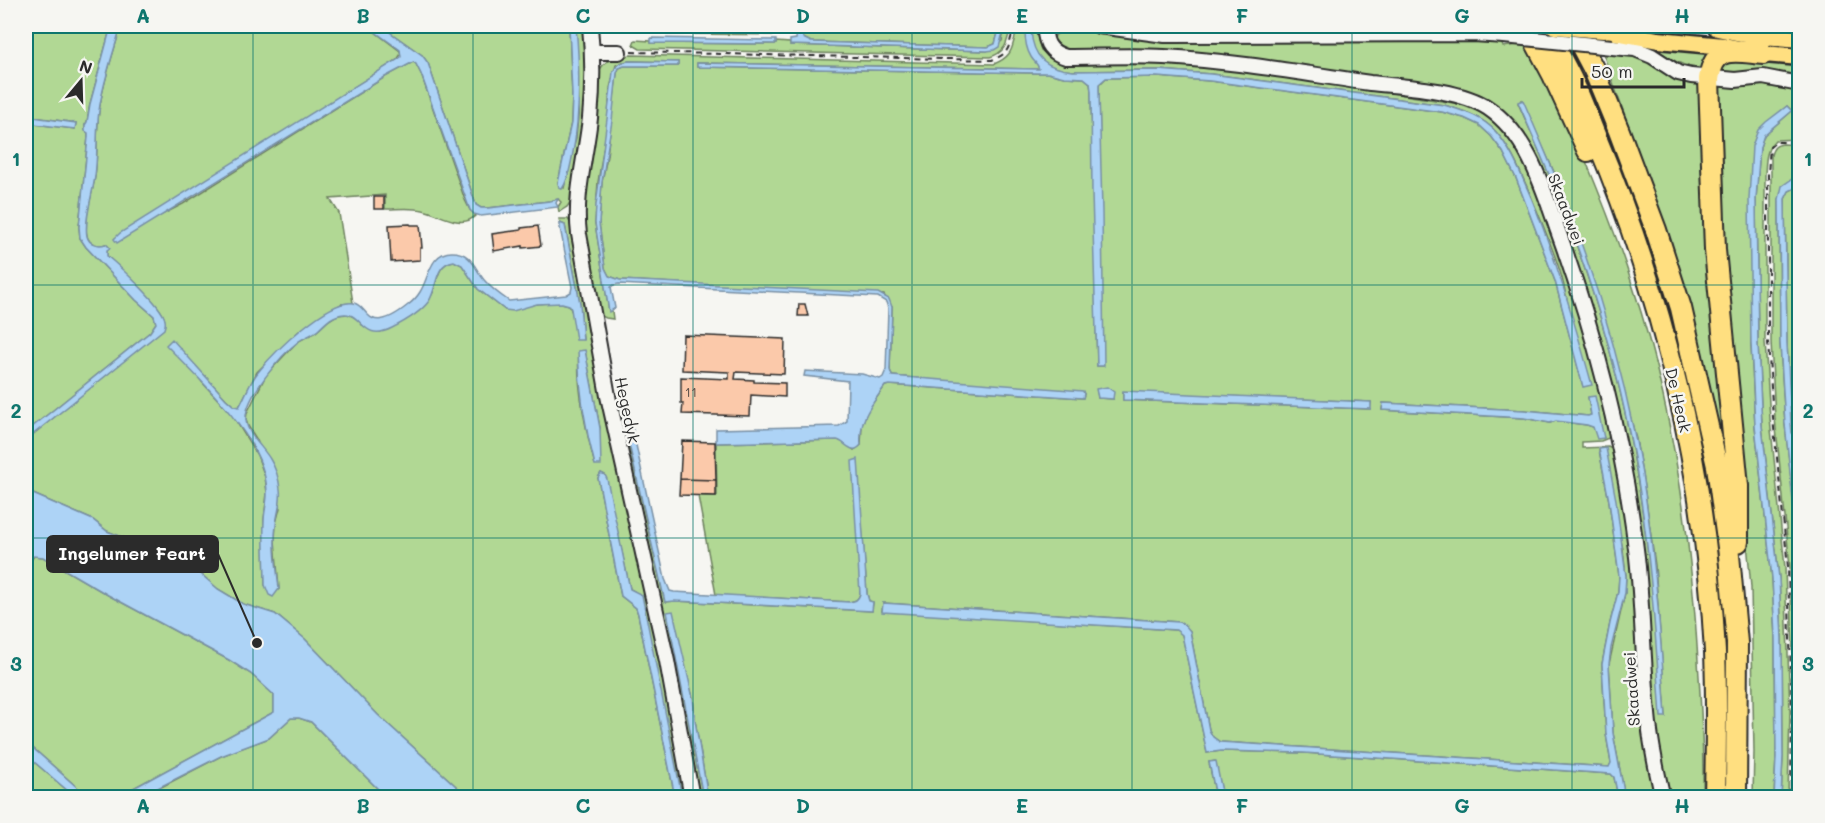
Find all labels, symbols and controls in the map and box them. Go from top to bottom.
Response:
text: A [136,2,150,28]
text: B [356,2,370,28]
text: C [576,2,591,28]
text: D [796,2,810,28]
text: E [1016,2,1028,28]
text: F [1236,2,1249,28]
text: G [1454,2,1470,28]
text: H [1674,2,1690,28]
north arrow [51,51,111,111]
scale bar [1582,51,1684,89]
text: N [77,54,95,78]
text: 50 m [1591,59,1633,83]
text: 1 [12,145,20,171]
text: 1 [1804,145,1812,171]
street label: Skaadwei [1544,170,1590,248]
street label: De Heak [1661,366,1697,434]
street label: Hegedyk [611,375,645,445]
house number: 11 [685,382,697,401]
text: 2 [10,397,22,423]
text: 2 [1802,397,1814,423]
callout: Ingelumer Feart [47,536,218,572]
text: Ingelumer Feart [58,541,206,565]
text: 3 [10,650,22,676]
text: 3 [1802,650,1814,676]
street label: Skaadwei [1618,651,1644,727]
text: A [136,792,150,818]
text: B [356,792,370,818]
text: C [576,792,591,818]
text: D [796,792,810,818]
text: E [1016,792,1028,818]
text: F [1236,792,1249,818]
text: G [1454,792,1470,818]
text: H [1674,792,1690,818]

